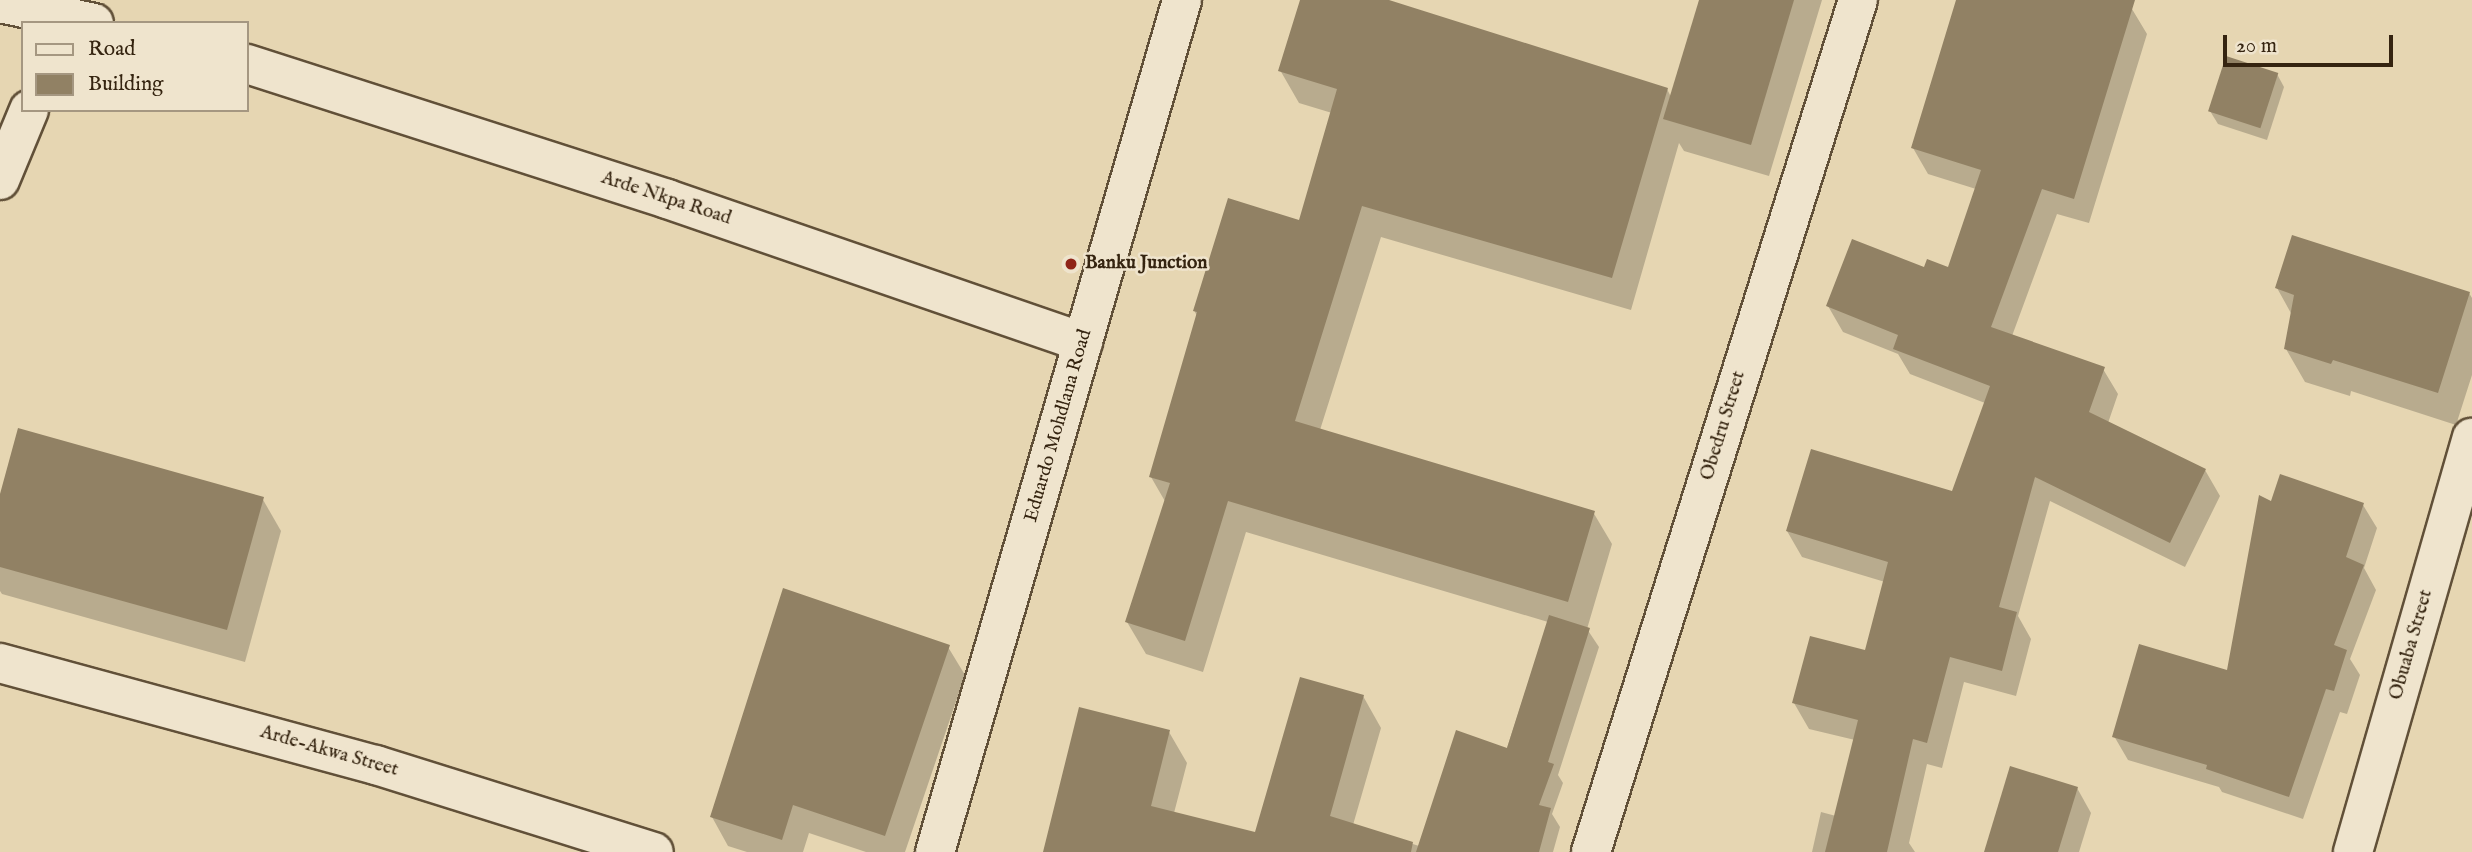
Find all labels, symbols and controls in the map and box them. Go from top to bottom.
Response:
legend [21,21,248,112]
scale bar [2227,21,2397,65]
text: 20 m [2236,33,2277,60]
text: Road [88,36,135,63]
text: Building [88,71,163,98]
street label: Arde Nkpa Road [598,167,734,231]
place label: Banku Junction [1085,253,1207,275]
marker: Banku Junction [1063,256,1079,272]
street label: Eduardo Mohdlana Road [1021,327,1097,525]
street label: Obedru Street [1697,369,1751,483]
street label: Obuaba Street [2385,587,2439,703]
street label: Arde-Akwa Street [257,721,401,783]

